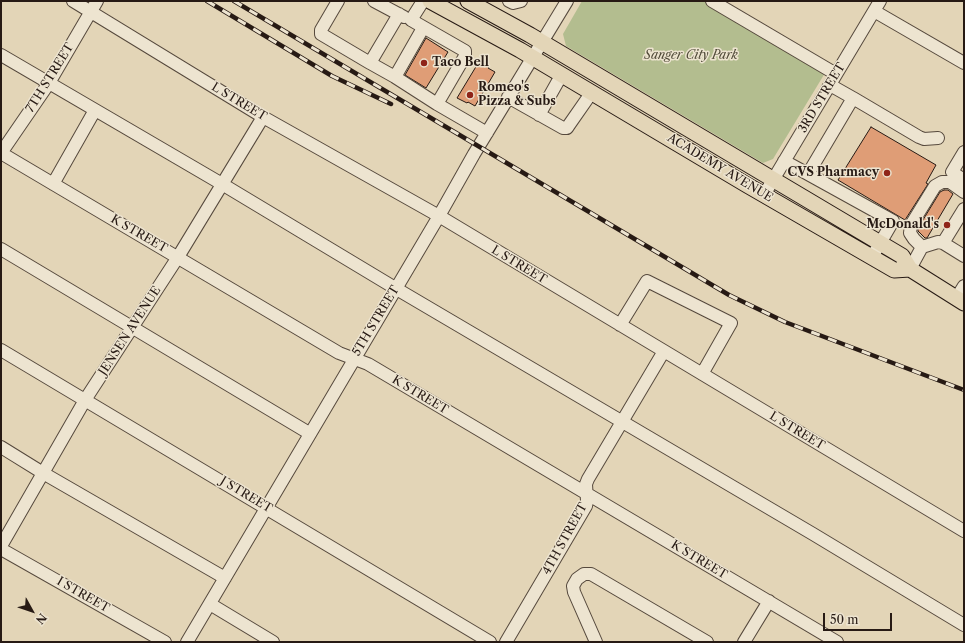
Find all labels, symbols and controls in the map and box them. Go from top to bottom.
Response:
street label: 7TH STREET [23,41,77,115]
park label: Sanger City Park [644,49,738,63]
place label: Taco Bell [432,56,489,70]
marker: Taco Bell [419,58,429,68]
street label: 3RD STREET [796,61,848,135]
street label: L STREET [209,80,269,124]
place label: Romeo's Pizza & Subs [478,81,556,109]
marker: Romeo's Pizza & Subs [465,90,475,100]
street label: ACADEMY AVENUE [665,131,775,205]
place label: CVS Pharmacy [787,166,879,180]
marker: CVS Pharmacy [882,168,892,178]
street label: K STREET [108,212,170,256]
place label: McDonald's [866,218,939,232]
marker: McDonald's [942,220,952,230]
street label: L STREET [489,243,549,287]
street label: 5TH STREET [349,283,403,359]
street label: JENSEN AVENUE [96,284,164,378]
street label: K STREET [389,373,451,417]
street label: L STREET [767,409,827,453]
street label: J STREET [217,474,275,516]
street label: 4TH STREET [539,501,591,577]
street label: K STREET [668,538,730,582]
street label: I STREET [54,574,112,616]
north arrow [12,591,52,631]
scale bar [825,605,894,631]
text: N [33,611,50,627]
text: 50 m [830,612,859,627]

